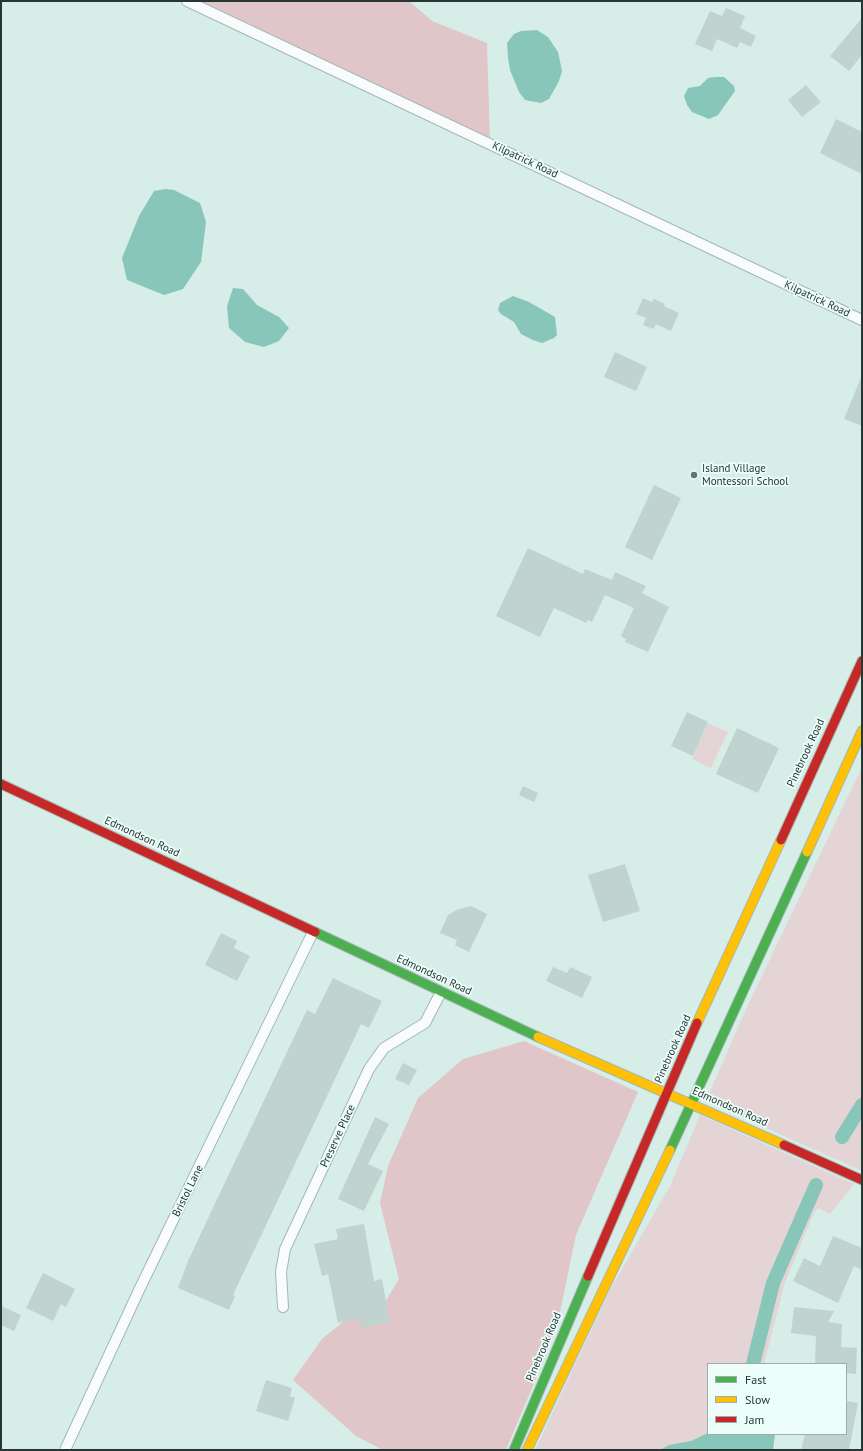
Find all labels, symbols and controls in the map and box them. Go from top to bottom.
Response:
street label: Kilpatrick Road [490,139,560,181]
street label: Kilpatrick Road [782,278,852,320]
place label: Island Village Montessori School [702,462,788,488]
marker: Island Village Montessori School [689,470,699,480]
street label: Pinebrook Road [784,717,828,789]
street label: Edmondson Road [102,814,182,860]
street label: Edmondson Road [394,952,474,998]
street label: Pinebrook Road [652,1013,694,1085]
street label: Edmondson Road [690,1084,770,1130]
street label: Preserve Place [318,1102,358,1170]
street label: Bristol Lane [170,1163,206,1219]
street label: Pinebrook Road [524,1311,564,1383]
legend [707,1363,847,1435]
text: Fast [745,1372,766,1387]
text: Slow [745,1392,770,1407]
text: Jam [745,1412,764,1427]

